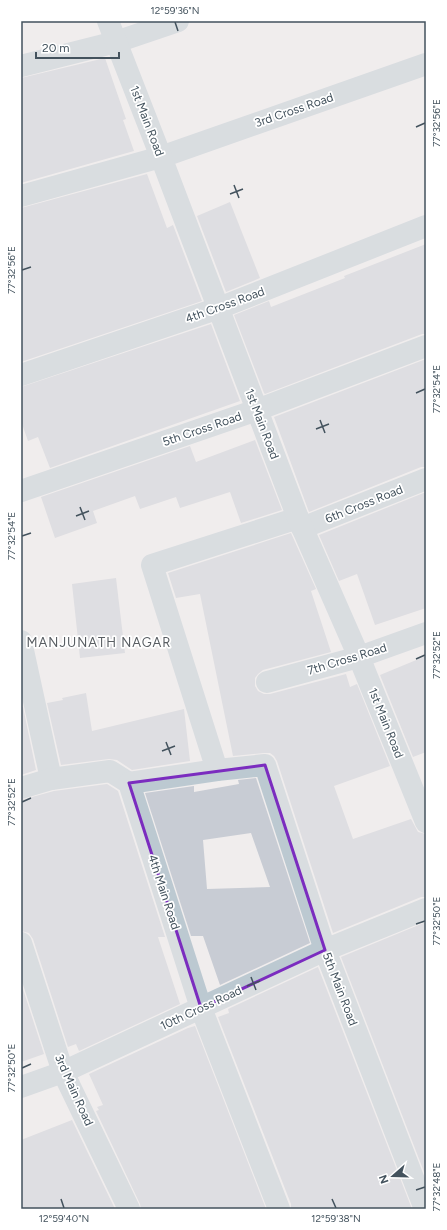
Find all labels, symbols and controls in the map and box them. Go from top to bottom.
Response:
text: 12°59'36"N [151,4,199,17]
scale bar [36,34,119,60]
text: 20 m [42,41,70,55]
street label: 1st Main Road [127,84,167,158]
street label: 3rd Cross Road [253,90,335,130]
text: 77°32'56"E [430,99,443,147]
text: 77°32'56"E [5,246,18,294]
street label: 4th Cross Road [184,284,266,326]
text: 77°32'54"E [430,365,443,413]
street label: 1st Main Road [242,387,282,461]
street label: 5th Cross Road [161,409,243,449]
street label: 6th Cross Road [323,482,405,526]
text: 77°32'54"E [5,512,18,560]
text: 77°32'52"E [430,631,443,679]
district label: MANJUNATH NAGAR [27,635,171,650]
street label: 7th Cross Road [306,640,388,678]
street label: 1st Main Road [366,686,406,760]
text: 77°32'52"E [5,778,18,826]
street label: 4th Main Road [145,853,183,931]
text: 77°32'50"E [430,897,443,945]
street label: 5th Main Road [320,950,360,1028]
street label: 10th Cross Road [158,983,244,1033]
text: 77°32'50"E [5,1044,18,1092]
street label: 3rd Main Road [52,1052,96,1128]
north arrow [373,1156,413,1196]
text: 77°32'48"E [430,1162,443,1211]
text: N [377,1173,392,1185]
text: 12°59'40"N [39,1212,89,1225]
text: 12°59'38"N [311,1212,361,1225]

